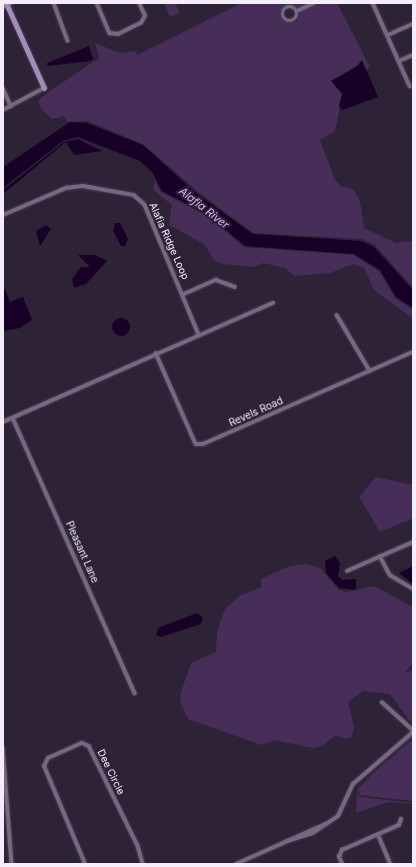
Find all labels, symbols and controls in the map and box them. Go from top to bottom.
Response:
water label: Alafia River [176,184,232,232]
street label: Alafia Ridge Loop [147,201,191,281]
street label: Revels Road [227,395,285,429]
street label: Pleasant Lane [63,519,101,585]
street label: Dee Circle [95,747,127,797]

